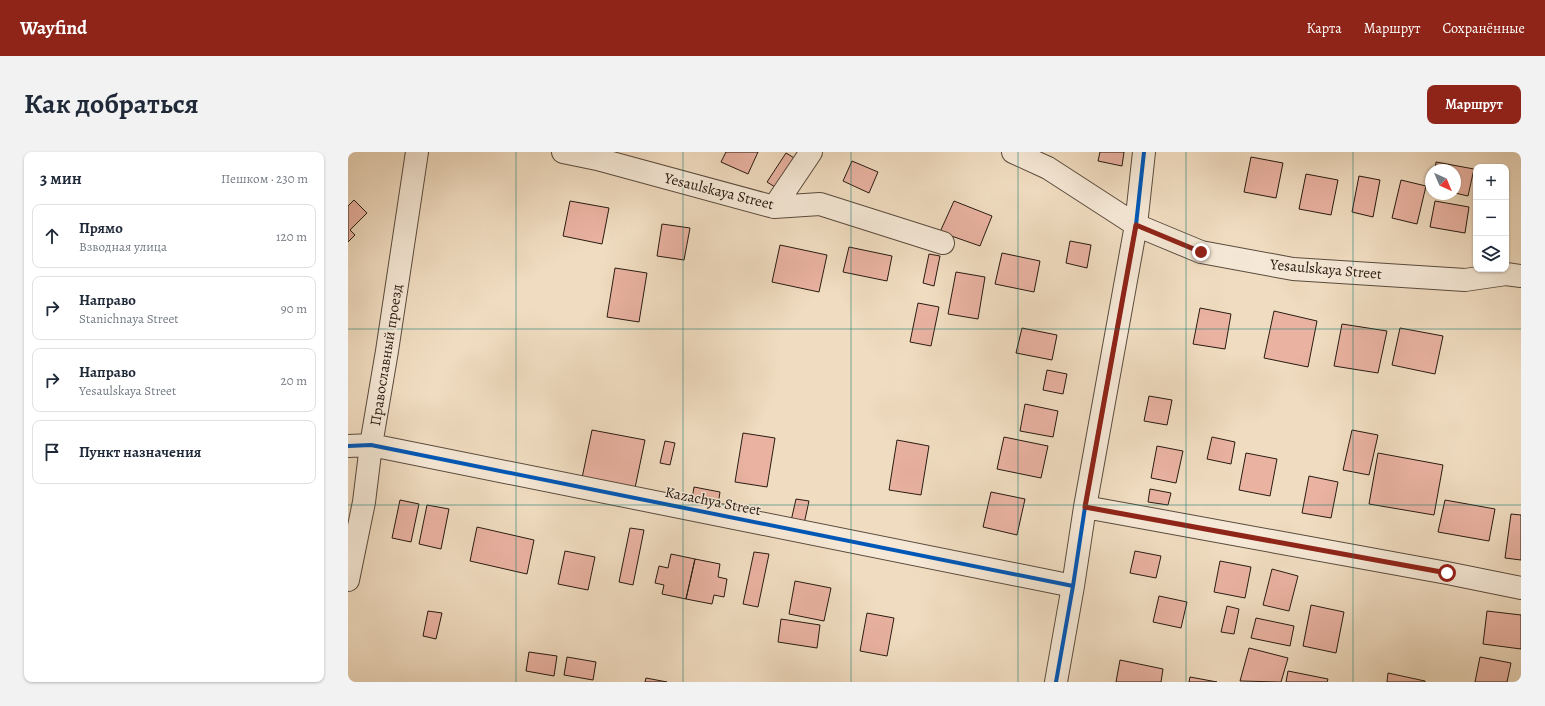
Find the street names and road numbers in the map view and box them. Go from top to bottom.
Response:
street label: Yesaulskaya Street [661,167,776,214]
street label: Yesaulskaya Street [1268,254,1383,284]
street label: Православный проезд [365,283,407,427]
street label: Kazachya Street [663,482,763,520]

